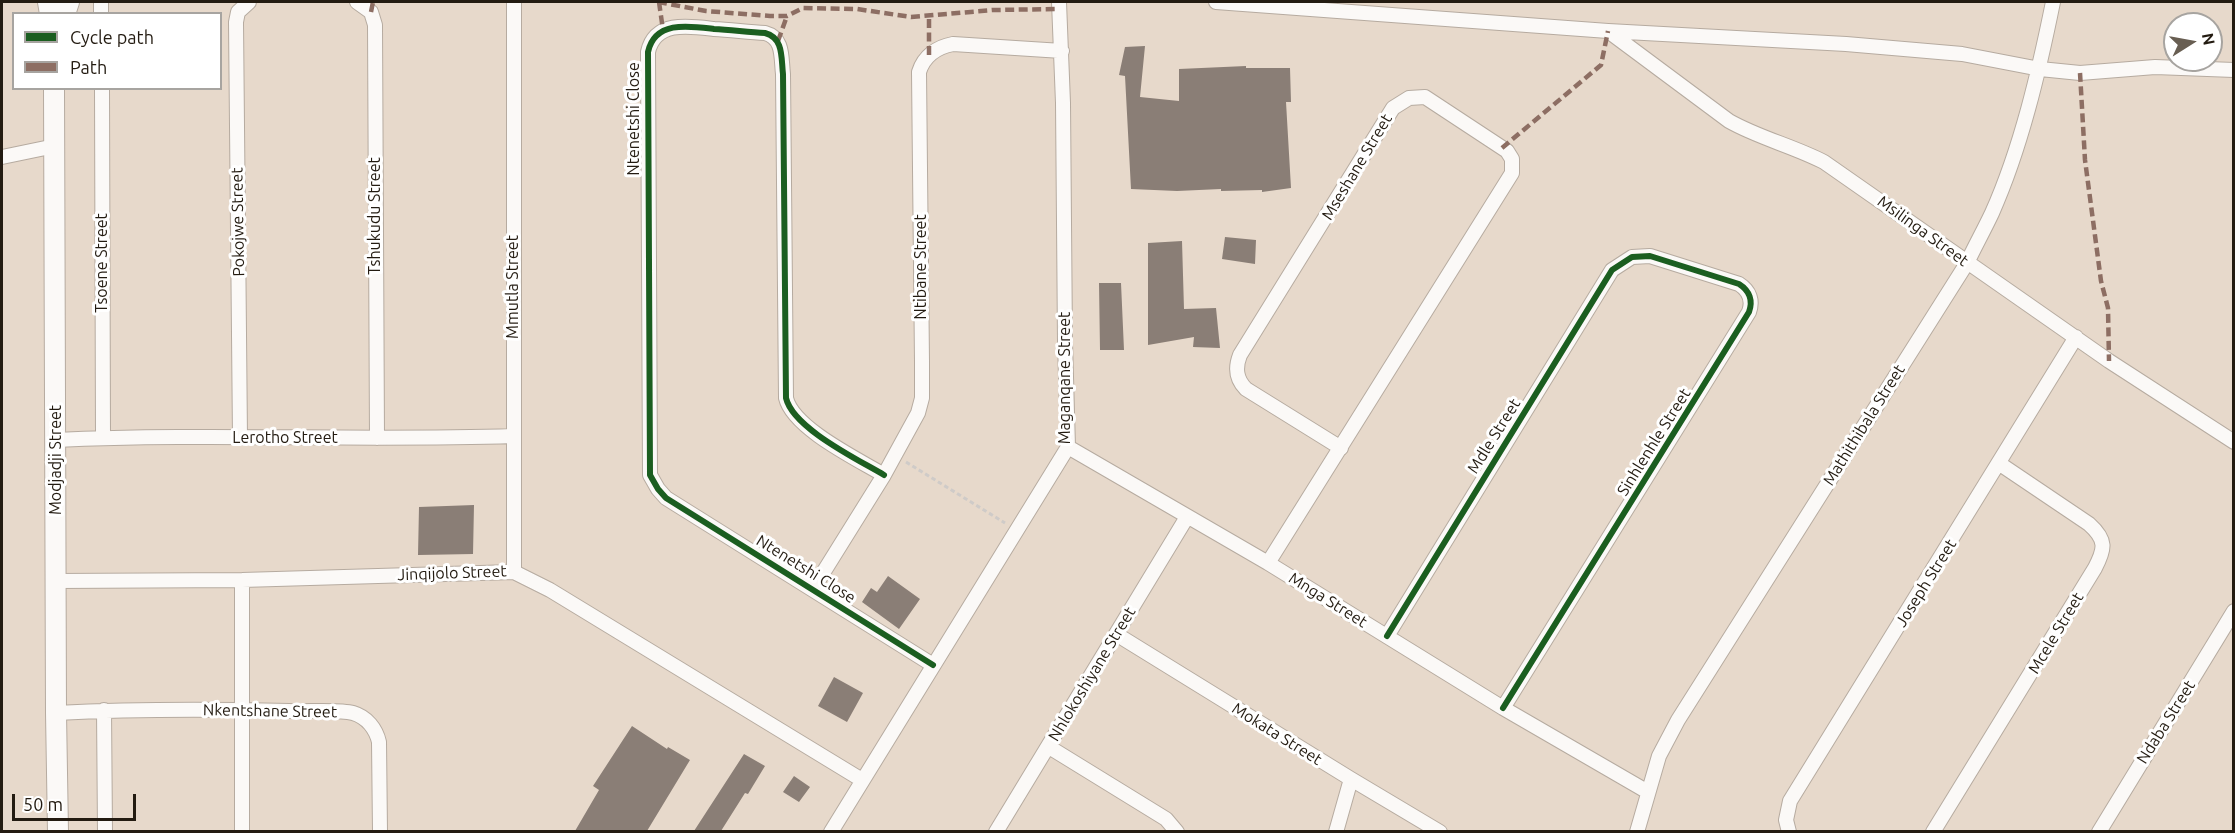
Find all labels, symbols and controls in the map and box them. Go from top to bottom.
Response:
legend [12,12,222,90]
north arrow [2163,12,2223,72]
text: Cycle path [70,27,154,47]
text: N [2199,31,2219,47]
text: Path [70,57,107,77]
street label: Ntenetshi Close [624,62,644,176]
street label: Mseshane Street [1318,111,1396,223]
street label: Tshukudu Street [365,157,385,275]
street label: Pokojwe Street [227,167,249,277]
street label: Msilinga Street [1874,192,1972,270]
street label: Tsoene Street [92,213,112,313]
street label: Ntibane Street [911,214,931,320]
street label: Mmutla Street [503,235,523,339]
street label: Maganqane Street [1055,312,1075,444]
street label: Mathithibala Street [1819,361,1909,489]
street label: Sinhlenhle Street [1613,385,1695,499]
street label: Mdle Street [1463,395,1525,477]
street label: Modjadji Street [46,405,66,515]
street label: Lerotho Street [232,428,338,448]
street label: Ntenetshi Close [753,531,859,607]
street label: Joseph Street [1891,536,1961,630]
street label: Jinqijolo Street [397,561,507,585]
street label: Mnga Street [1285,568,1371,632]
street label: Mcele Street [2024,589,2088,677]
street label: Nhlokoshiyane Street [1044,603,1140,745]
street label: Ndaba Street [2133,677,2199,767]
street label: Mokata Street [1229,699,1325,769]
street label: Nkentshane Street [203,700,337,722]
scale bar [15,782,140,820]
text: 50 m [23,794,63,814]

